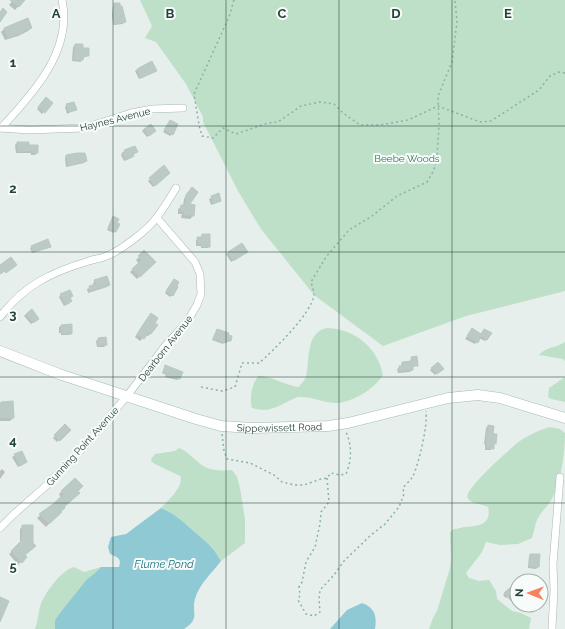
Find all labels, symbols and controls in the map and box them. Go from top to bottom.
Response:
text: A [52,6,61,21]
text: B [166,6,175,21]
text: C [278,6,287,21]
text: D [391,6,401,21]
text: E [504,6,512,21]
text: 1 [10,55,17,70]
street label: Haynes Avenue [79,105,151,134]
park label: Beebe Woods [374,153,440,164]
text: 2 [9,181,17,196]
text: 3 [9,307,17,322]
street label: Dearborn Avenue [136,313,195,384]
street label: Gunning Point Avenue [44,405,121,488]
street label: Sippewissett Road [236,421,322,434]
text: 4 [9,433,17,448]
water label: Flume Pond [134,558,194,571]
text: 5 [9,559,17,574]
north arrow [509,573,549,613]
text: N [513,589,526,597]

